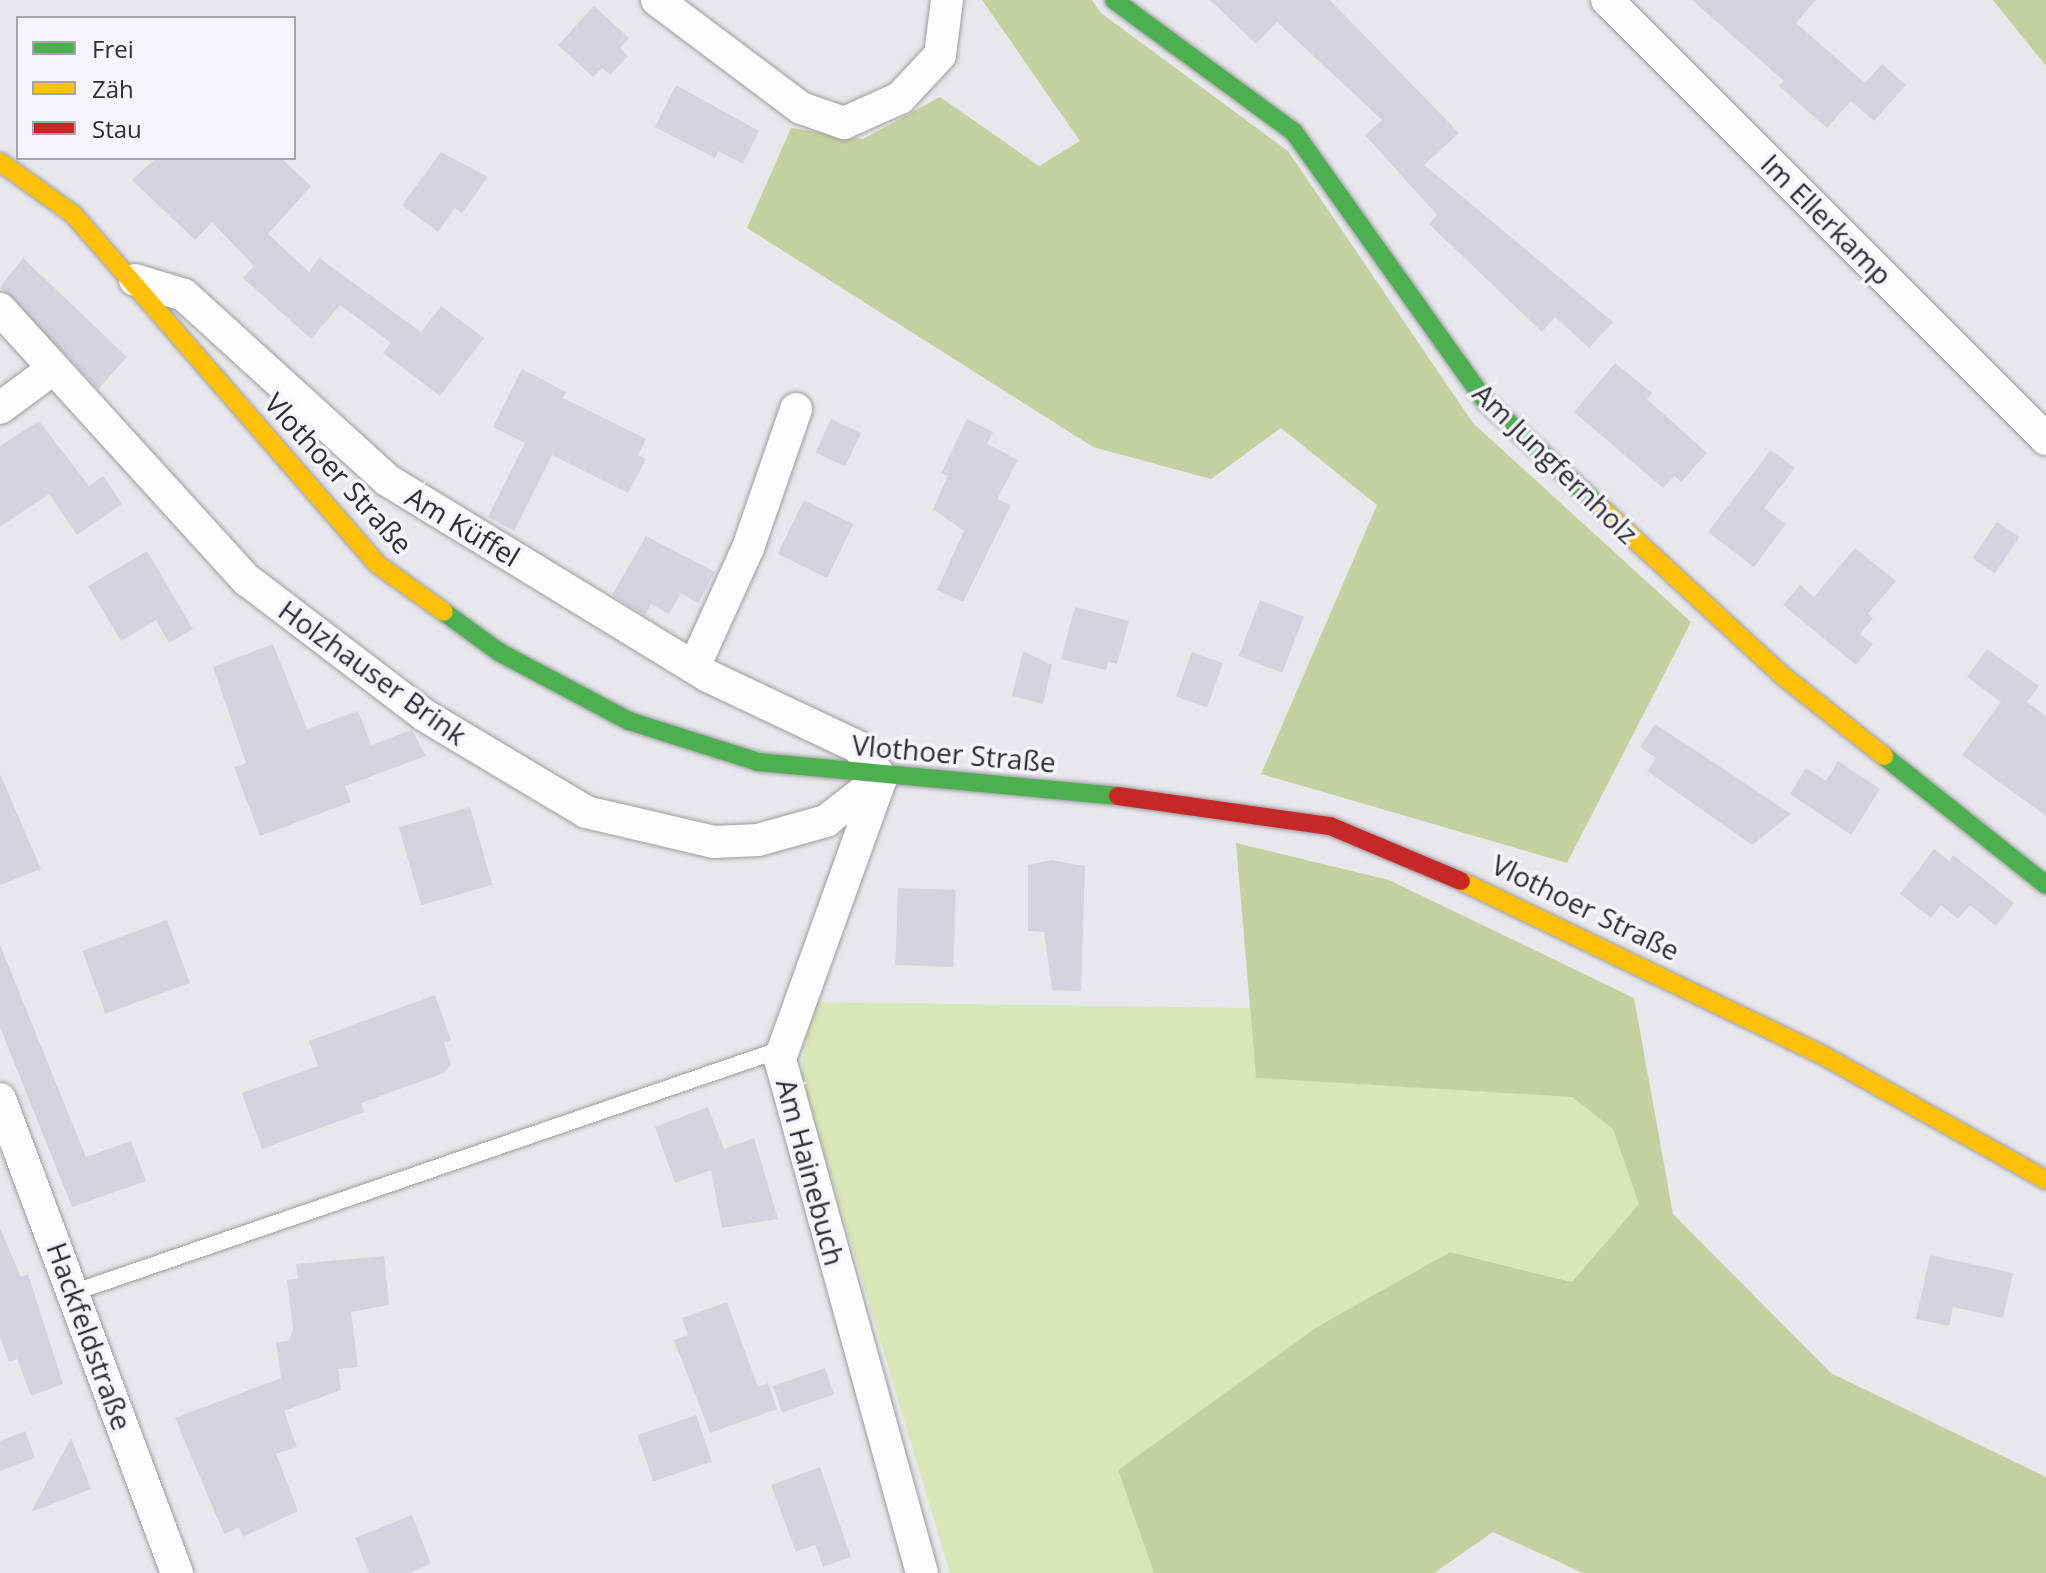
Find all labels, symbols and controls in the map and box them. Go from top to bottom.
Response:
legend [16,16,296,160]
text: Frei [92,32,134,65]
text: Zäh [92,72,134,105]
text: Stau [92,112,142,145]
street label: Im Ellerkamp [1755,147,1899,291]
street label: Am Jungfernholz [1467,376,1645,550]
street label: Vlothoer Straße [258,386,420,560]
street label: Am Küffel [400,479,526,573]
street label: Holzhauser Brink [273,593,473,751]
street label: Vlothoer Straße [851,727,1057,779]
street label: Vlothoer Straße [1487,847,1685,967]
street label: Am Hainebuch [770,1075,852,1269]
street label: Hackfeldstraße [40,1238,140,1434]

